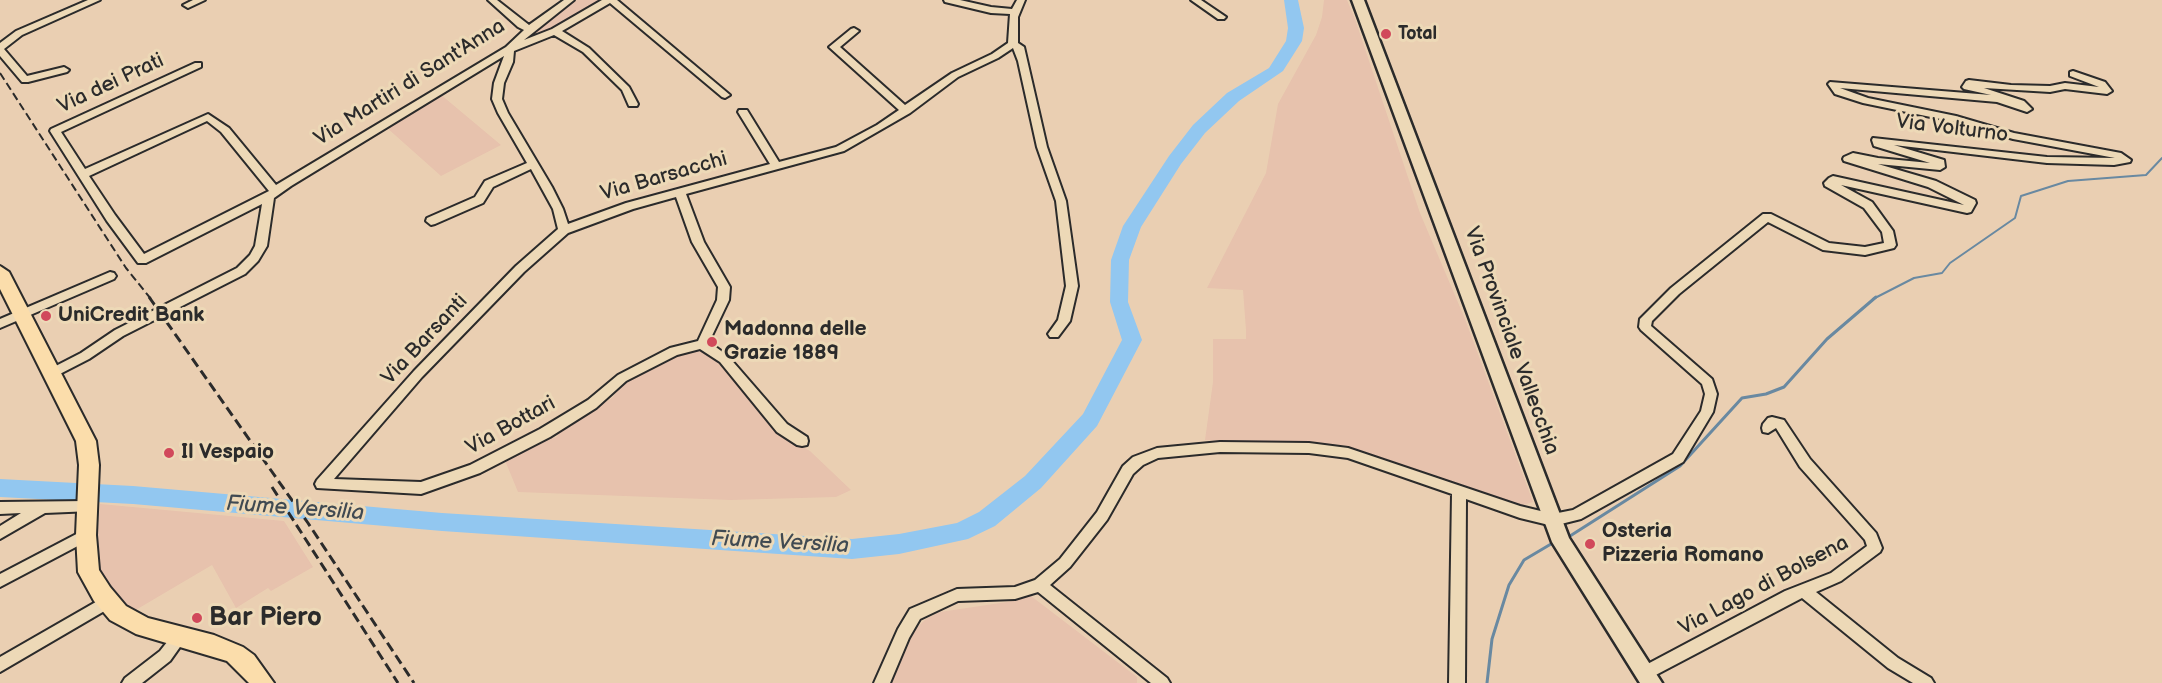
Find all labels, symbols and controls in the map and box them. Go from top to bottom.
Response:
street label: Via Martiri di Sant'Anna [310,14,510,152]
place label: Total [1398,23,1437,45]
marker: Total [1379,27,1393,41]
street label: Via dei Prati [54,48,168,120]
street label: Via Volturno [1894,110,2010,148]
street label: Via Barsacchi [598,147,730,207]
street label: Via Provinciale Vallecchia [1458,224,1564,458]
street label: Via Barsanti [377,289,473,391]
place label: UniCredit Bank [58,303,204,329]
marker: UniCredit Bank [39,309,53,323]
place label: Madonna delle Grazie 1889 [724,317,867,367]
marker: Madonna delle Grazie 1889 [705,335,719,349]
street label: Via Bottari [462,391,560,461]
place label: Il Vespaio [181,440,274,466]
marker: Il Vespaio [162,446,176,460]
water label: Fiume Versilia [225,491,365,527]
place label: Osteria Pizzeria Romano [1602,519,1764,569]
water label: Fiume Versilia [710,526,850,560]
street label: Via Lago di Bolsena [1675,531,1853,641]
marker: Osteria Pizzeria Romano [1583,537,1597,551]
place label: Bar Piero [209,602,322,634]
marker: Bar Piero [190,611,204,625]

